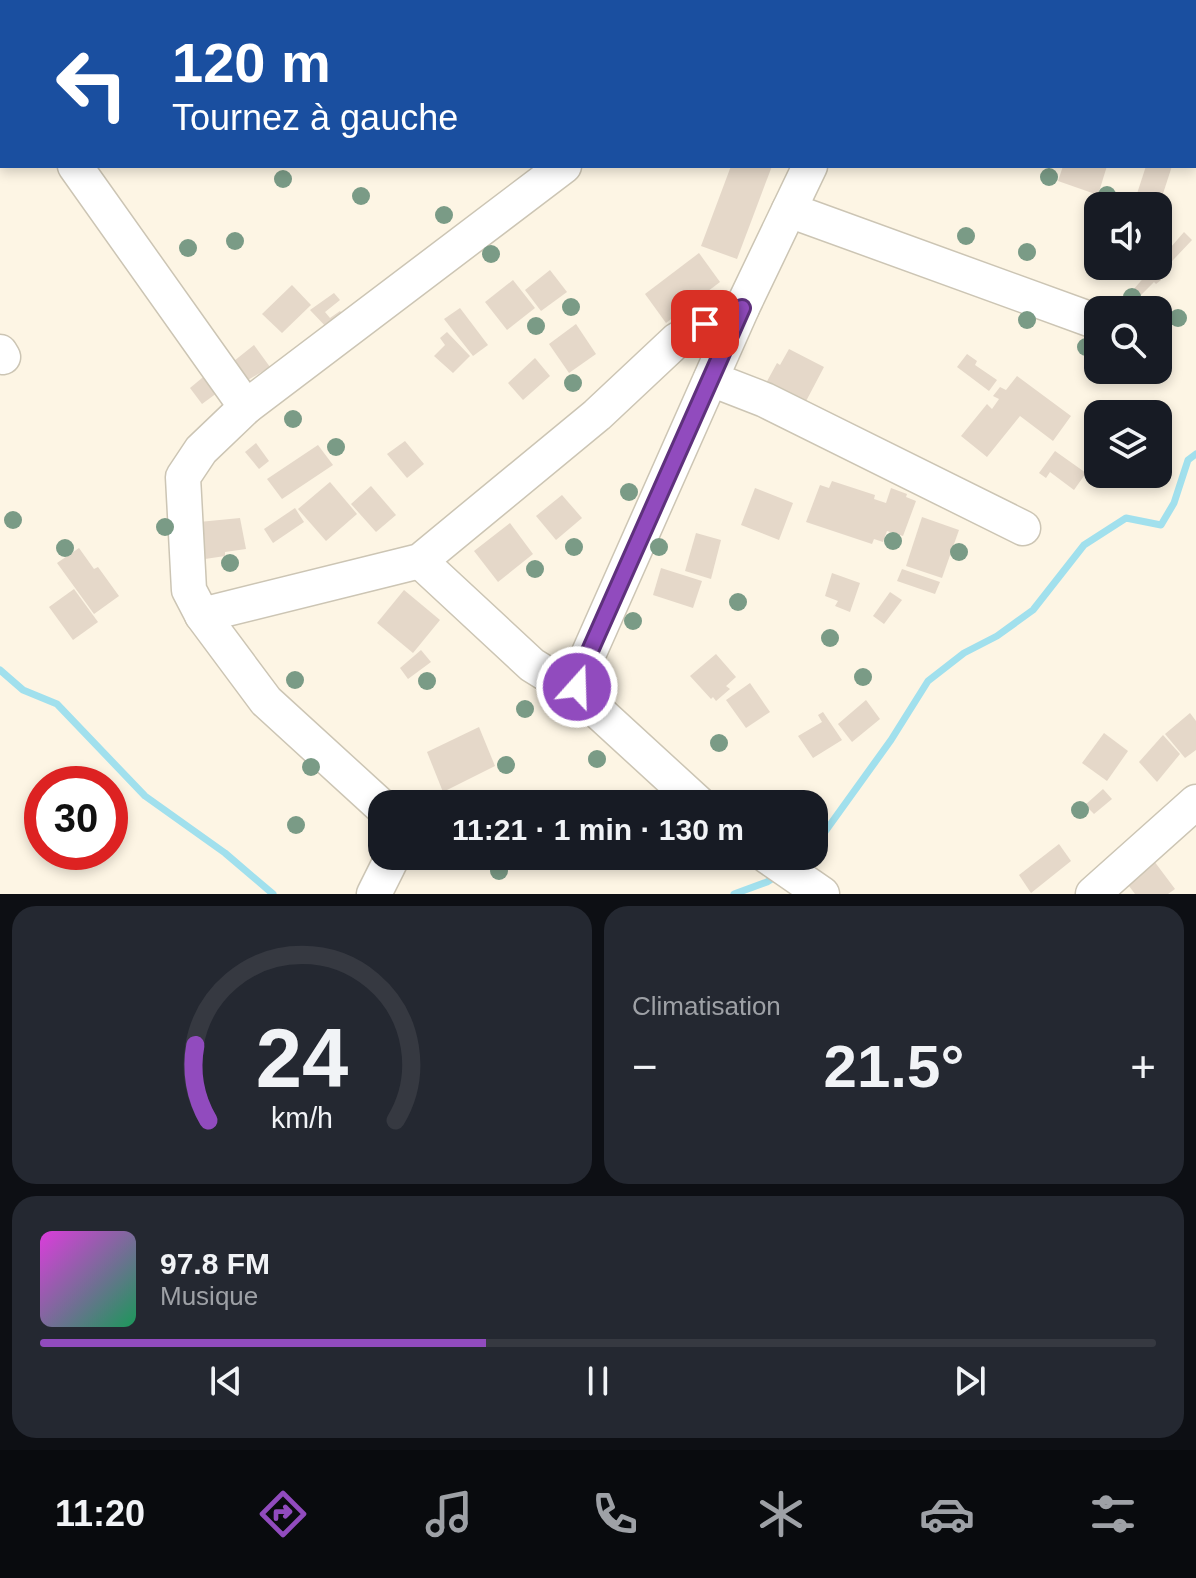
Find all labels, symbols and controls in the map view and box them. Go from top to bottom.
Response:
text: 120 m [172,31,331,94]
icon: left [40,32,144,136]
text: Tournez à gauche [172,97,458,138]
map controls [1084,192,1172,488]
button: sound [1084,192,1172,280]
pin [671,290,739,358]
button: search [1084,296,1172,384]
icon: arrive [683,302,727,346]
button: layers [1084,400,1172,488]
position arrow [535,645,619,729]
speed limit sign: 30 [24,766,128,870]
text: 11:21 · 1 min · 130 m [452,813,744,846]
text: Climatisation [632,991,781,1021]
text: 24 [256,1012,348,1105]
text: 21.5° [824,1033,964,1100]
text: − [632,1042,658,1091]
text: + [1130,1042,1156,1091]
text: km/h [271,1102,333,1134]
text: 97.8 FM [160,1247,270,1280]
text: Musique [160,1281,258,1311]
icon: previous [204,1359,248,1403]
icon: pause [576,1359,620,1403]
icon: next [948,1359,992,1403]
icon: directions [255,1486,311,1542]
icon: music [421,1486,477,1542]
icon: phone [587,1486,643,1542]
icon: climate [753,1486,809,1542]
icon: car [919,1486,975,1542]
icon: filters [1085,1486,1141,1542]
text: 11:20 [55,1493,145,1534]

